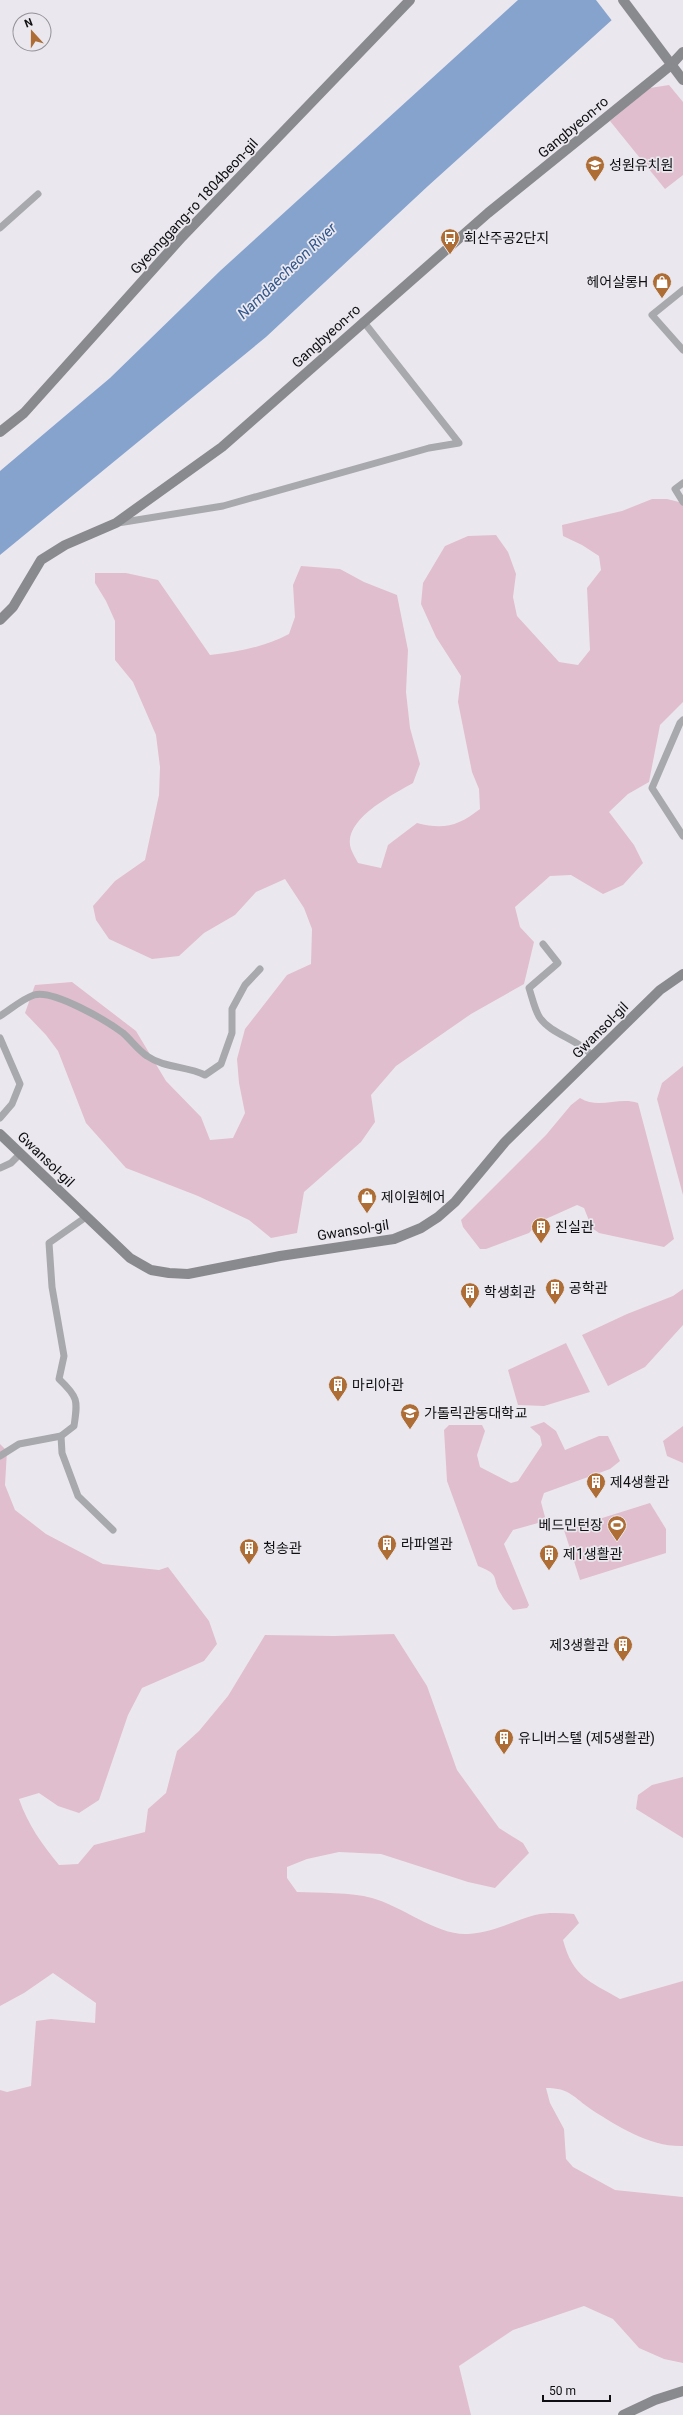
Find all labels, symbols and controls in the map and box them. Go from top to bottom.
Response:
north arrow [12,12,52,52]
text: N [23,16,35,31]
street label: Gangbyeon-ro [535,93,611,161]
street label: Gyeonggang-ro 1804beon-gil [127,135,261,277]
school or university icon: 성원유치원 [584,154,606,182]
place label: 성원유치원 [609,157,673,173]
water label: Namdaecheon River [234,219,341,323]
bus stop icon: 회산주공2단지 [439,227,461,255]
place label: 회산주공2단지 [464,230,549,246]
shop icon: 헤어살롱H [651,271,673,299]
place label: 헤어살롱H [586,274,648,290]
street label: Gangbyeon-ro [288,301,364,371]
street label: Gwansol-gil [569,999,631,1061]
street label: Gwansol-gil [14,1128,78,1190]
shop icon: 제이원헤어 [356,1186,378,1214]
place label: 제이원헤어 [381,1189,445,1205]
street label: Gwansol-gil [316,1216,390,1244]
building icon: 진실관 [530,1216,552,1244]
place label: 진실관 [555,1219,594,1235]
building icon: 공학관 [544,1277,566,1305]
place label: 공학관 [569,1280,608,1296]
building icon: 학생회관 [459,1281,481,1309]
place label: 학생회관 [484,1284,536,1300]
building icon: 마리아관 [327,1374,349,1402]
place label: 마리아관 [352,1377,404,1393]
school or university icon: 가톨릭관동대학교 [399,1402,421,1430]
place label: 가톨릭관동대학교 [424,1405,527,1421]
building icon: 제4생활관 [585,1471,607,1499]
place label: 제4생활관 [610,1474,670,1490]
sports icon: 베드민턴장 [606,1514,628,1542]
place label: 베드민턴장 [539,1517,603,1533]
building icon: 라파엘관 [376,1533,398,1561]
place label: 라파엘관 [401,1536,453,1552]
building icon: 청송관 [238,1537,260,1565]
place label: 청송관 [263,1540,302,1556]
building icon: 제1생활관 [538,1543,560,1571]
place label: 제1생활관 [563,1546,623,1562]
building icon: 제3생활관 [612,1634,634,1662]
place label: 제3생활관 [550,1637,609,1653]
building icon: 유니버스텔 (제5생활관) [493,1727,515,1755]
place label: 유니버스텔 (제5생활관) [518,1730,655,1747]
scale bar [543,2377,610,2403]
text: 50 m [549,2384,576,2398]

